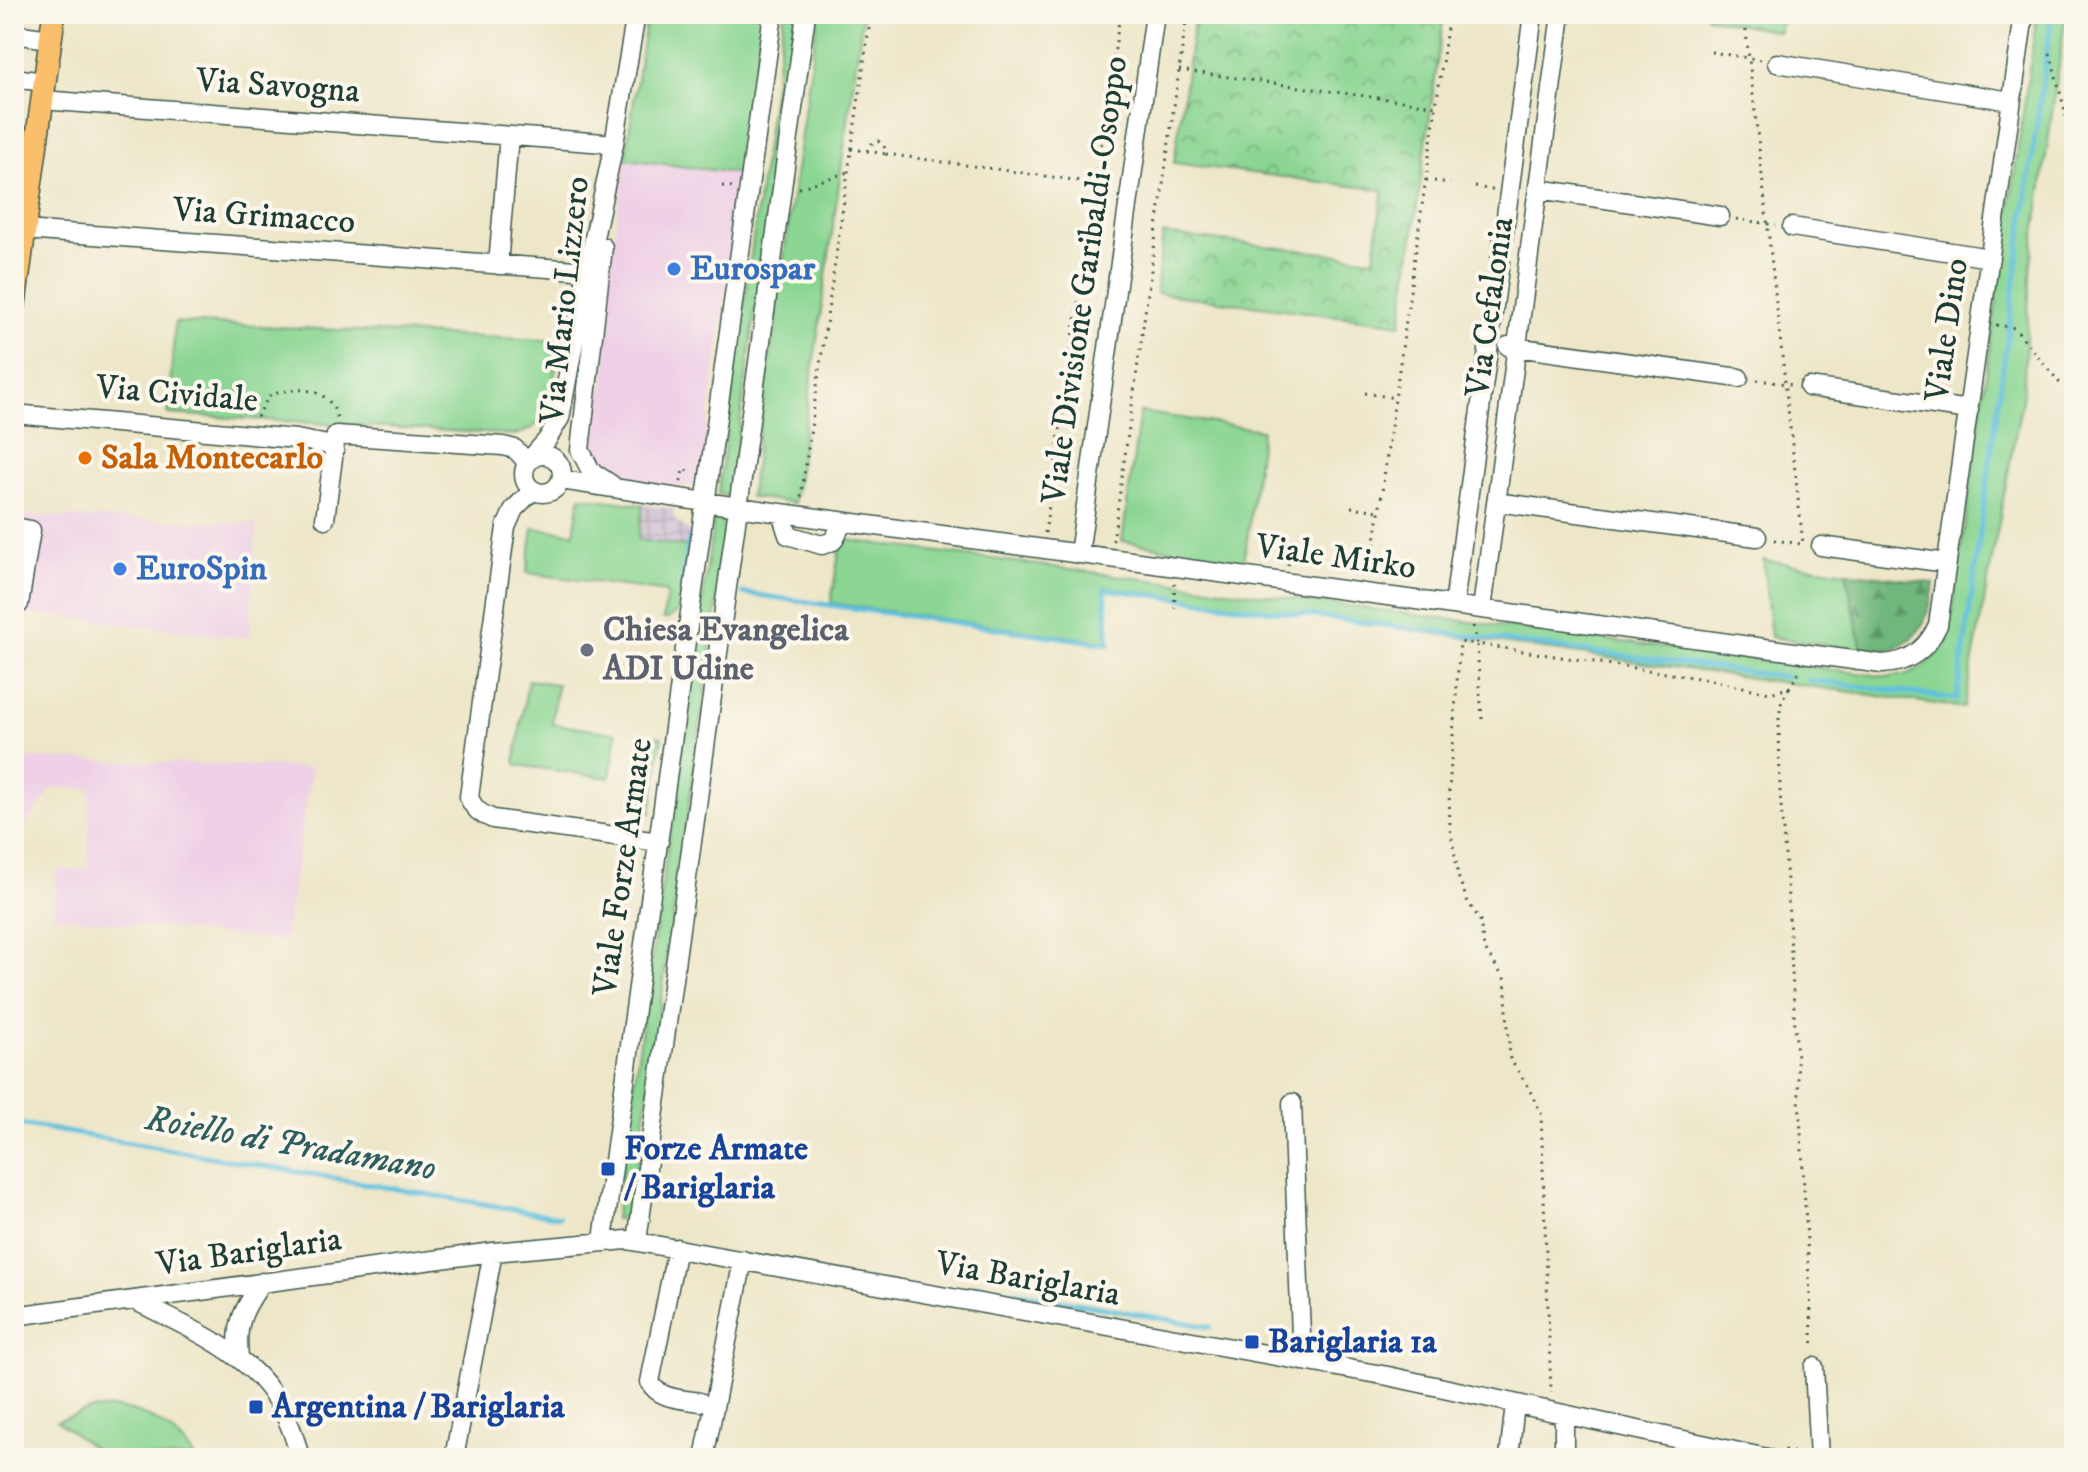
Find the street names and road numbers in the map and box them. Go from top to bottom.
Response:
street label: Viale Divisione Garibaldi-Osoppo [1033,53,1137,508]
street label: Via Savogna [194,59,362,113]
street label: Via Mario Lizzero [531,174,599,427]
street label: Via Grimacco [170,189,357,243]
street label: Via Cefalonia [1456,214,1523,401]
street label: Viale Dino [1916,256,1978,405]
street label: Via Cividale [93,366,260,422]
street label: Viale Mirko [1252,525,1419,589]
street label: Viale Forze Armate [584,735,662,1000]
street label: Via Bariglaria [153,1218,345,1286]
street label: Via Bariglaria [932,1242,1124,1316]

